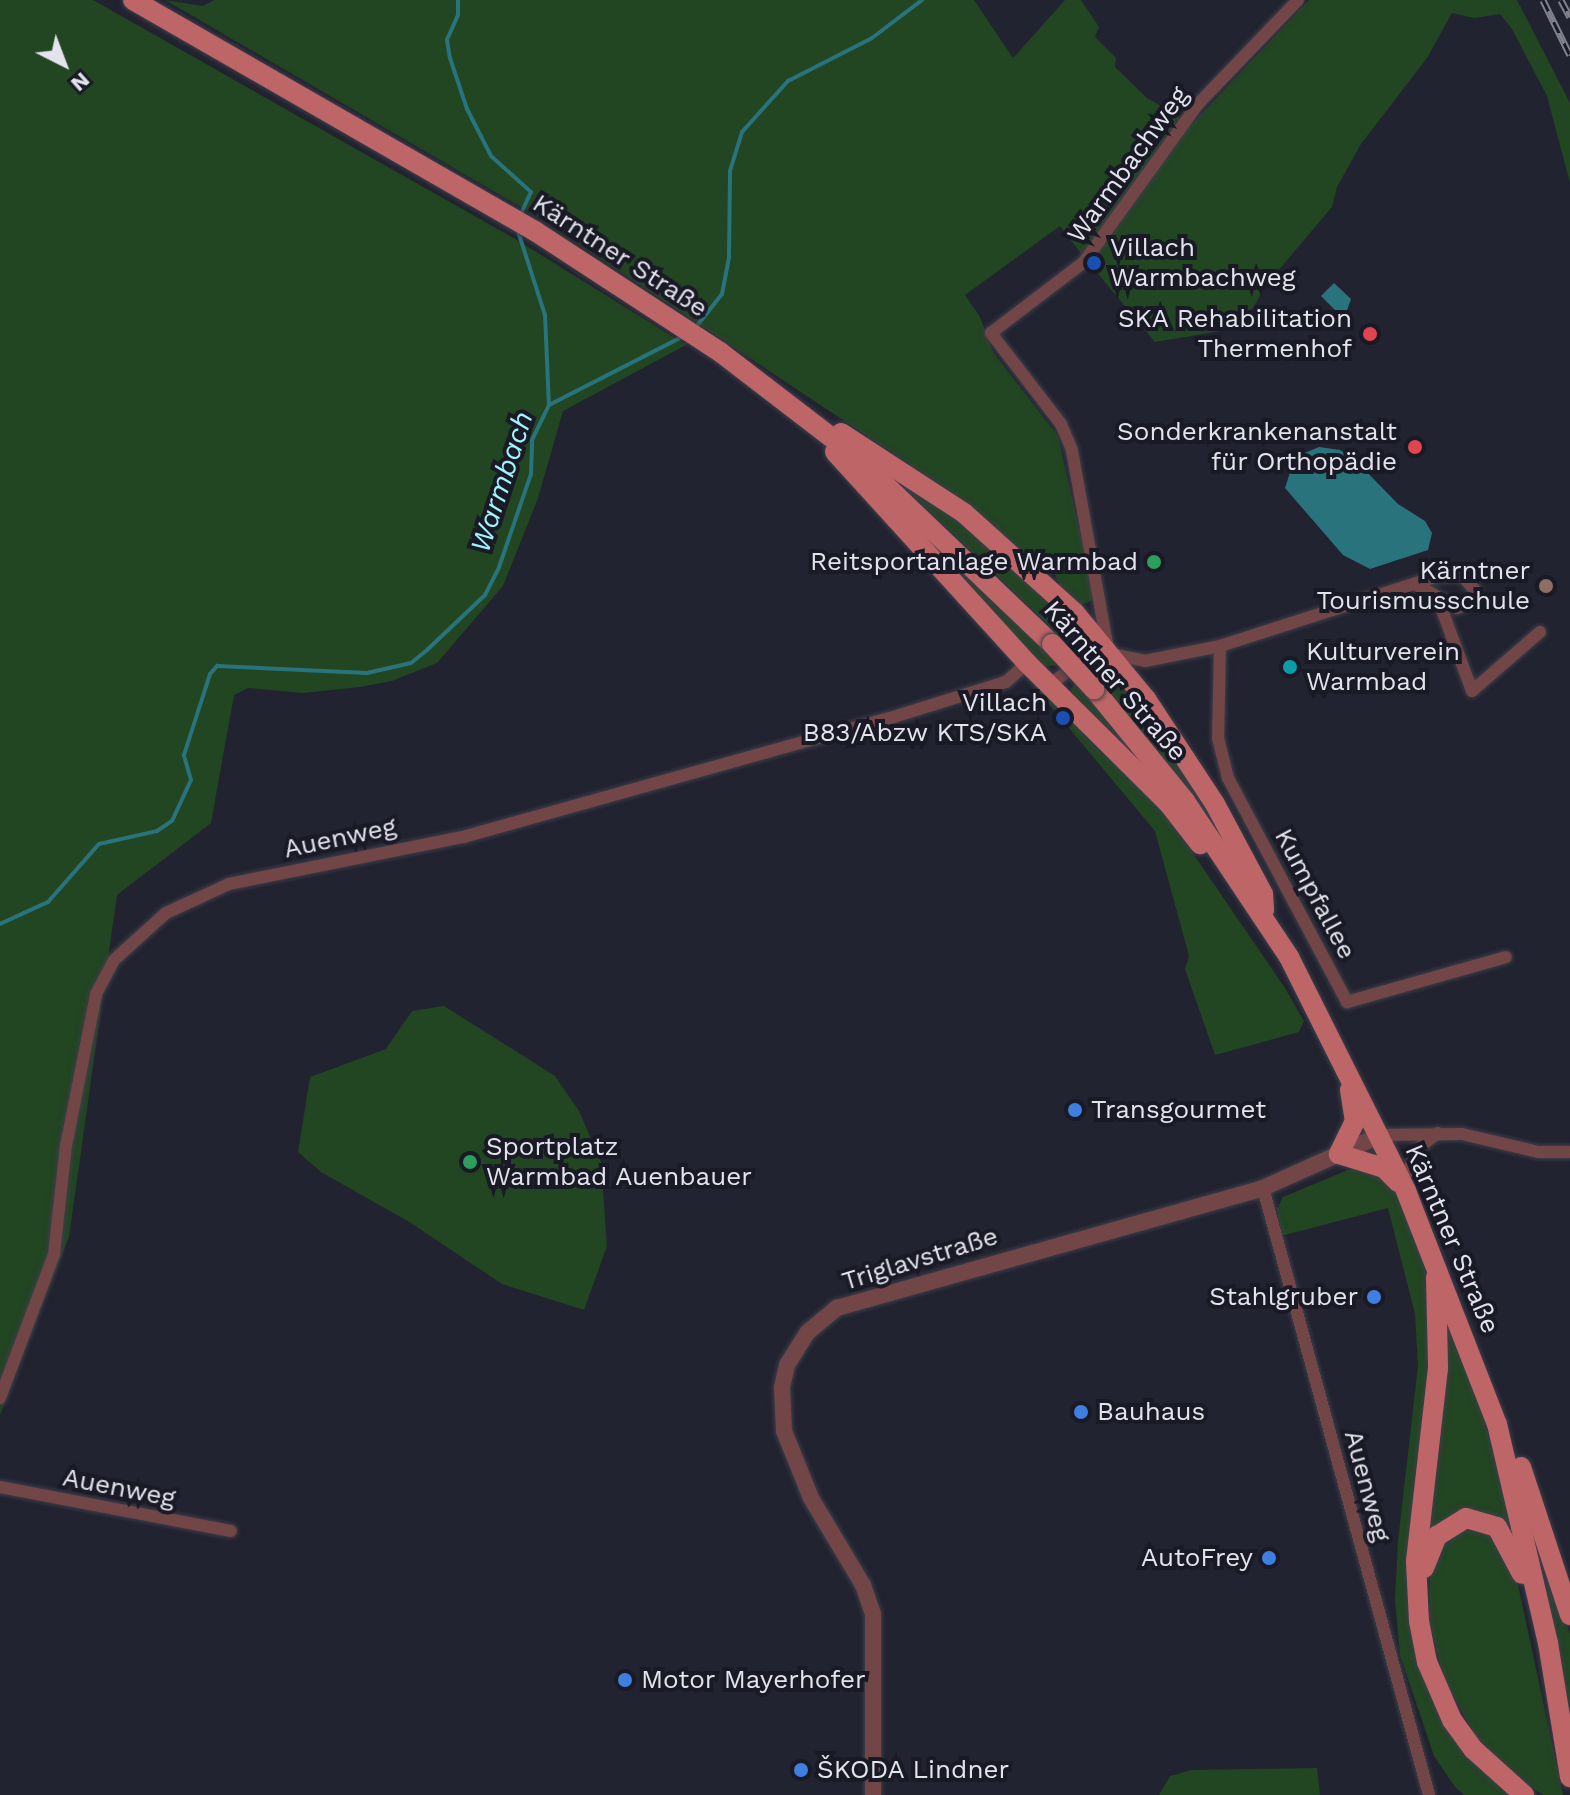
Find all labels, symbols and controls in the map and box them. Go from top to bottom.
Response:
north arrow [24,24,104,104]
text: N [66,67,95,97]
street label: Warmbachweg [1061,81,1195,249]
street label: Kärntner Straße [526,188,714,324]
place label: Villach Warmbachweg [1110,232,1296,294]
marker: Villach Warmbachweg [1085,254,1103,272]
place label: SKA Rehabilitation Thermenhof [1117,303,1352,364]
marker: SKA Rehabilitation Thermenhof [1359,323,1381,345]
water label: Warmbach [463,407,541,557]
place label: Sonderkrankenanstalt für Orthopädie [1117,416,1397,478]
marker: Sonderkrankenanstalt für Orthopädie [1404,436,1426,458]
place label: Reitsportanlage Warmbad [809,546,1138,578]
marker: Reitsportanlage Warmbad [1145,553,1163,571]
place label: Kärntner Tourismusschule [1316,555,1530,616]
marker: Kärntner Tourismusschule [1537,577,1555,595]
street label: Kärntner Straße [1037,594,1193,768]
place label: Kulturverein Warmbad [1306,636,1460,698]
marker: Kulturverein Warmbad [1281,658,1299,676]
place label: Villach B83/Abzw KTS/SKA [802,687,1047,748]
marker: Villach B83/Abzw KTS/SKA [1054,709,1072,727]
street label: Auenweg [281,811,399,865]
street label: Kumpfallee [1268,823,1362,965]
place label: Transgourmet [1091,1094,1266,1126]
marker: Transgourmet [1066,1101,1084,1119]
place label: Sportplatz Warmbad Auenbauer [486,1131,753,1192]
street label: Kärntner Straße [1398,1139,1506,1339]
marker: Sportplatz Warmbad Auenbauer [461,1153,479,1171]
street label: Triglavstraße [838,1221,1002,1297]
place label: Stahlgruber [1209,1281,1358,1313]
marker: Stahlgruber [1365,1288,1383,1306]
place label: Bauhaus [1097,1396,1205,1428]
marker: Bauhaus [1072,1403,1090,1421]
street label: Auenweg [1337,1427,1397,1545]
street label: Auenweg [60,1462,178,1514]
place label: AutoFrey [1141,1542,1253,1574]
marker: AutoFrey [1260,1549,1278,1567]
place label: Motor Mayerhofer [641,1664,866,1696]
marker: Motor Mayerhofer [616,1671,634,1689]
place label: ŠKODA Lindner [817,1754,1010,1786]
marker: ŠKODA Lindner [792,1761,810,1779]

